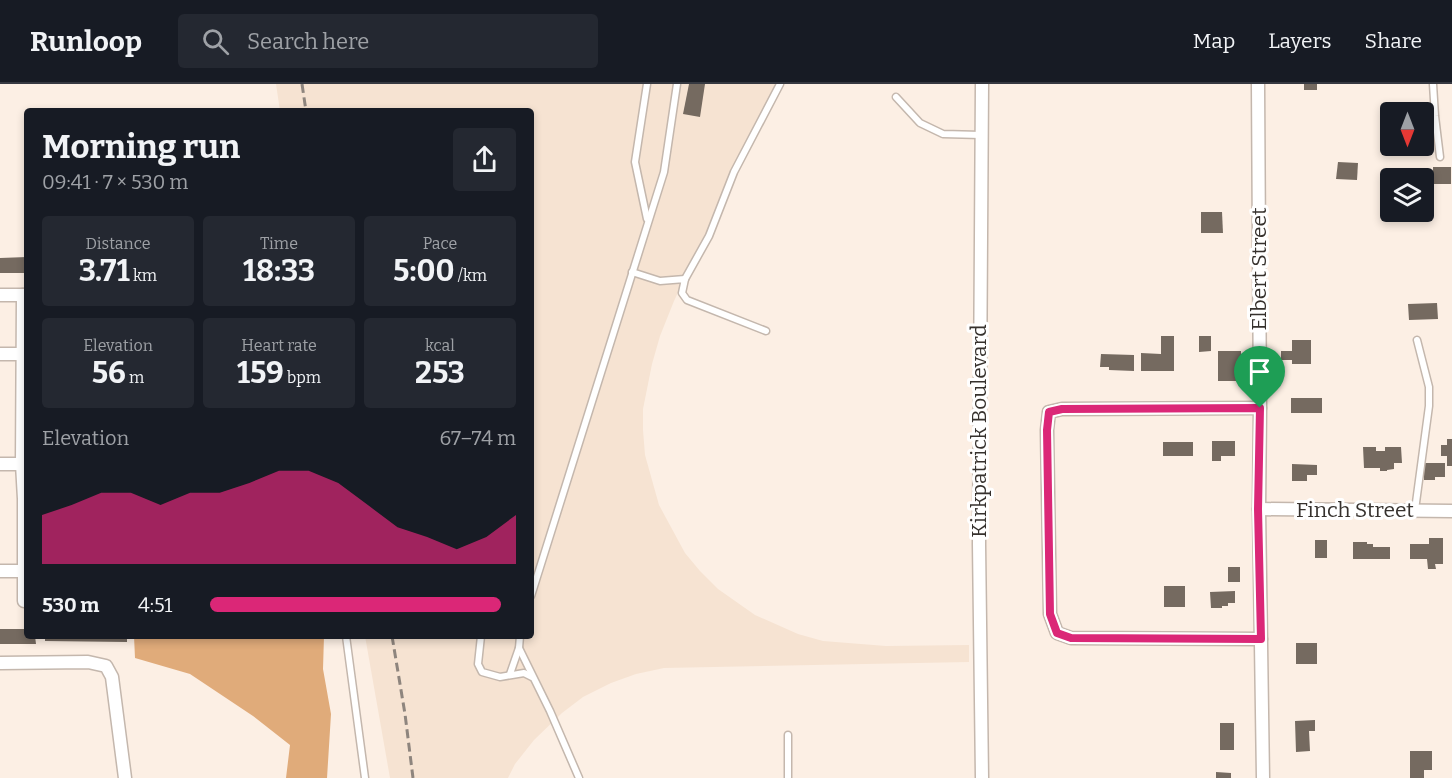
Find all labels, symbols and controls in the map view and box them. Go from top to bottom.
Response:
search box [178,14,598,68]
text: Runloop [30,25,142,58]
icon: search [199,25,232,58]
text: Search here [247,28,369,55]
text: Map [1193,28,1235,54]
text: Layers [1268,28,1332,54]
text: Share [1365,28,1422,54]
north arrow [1380,102,1434,156]
map controls [1380,102,1434,222]
text: Morning run [42,127,240,167]
button: share [453,128,516,191]
button: layers [1380,168,1434,222]
text: 09:41 · 7 × 530 m [42,170,188,194]
street label: Elbert Street [1246,207,1272,331]
text: Distance [86,234,150,253]
text: Time [260,234,298,253]
text: Pace [423,234,457,253]
text: 3.71 [79,253,130,289]
text: 18:33 [243,253,315,289]
text: 5:00 [393,253,454,289]
text: km [130,266,157,285]
text: /km [454,266,487,285]
street label: Kirkpatrick Boulevard [966,324,992,538]
text: Elevation [83,336,153,355]
text: Heart rate [241,336,317,355]
text: kcal [425,336,455,355]
pin [1234,346,1285,408]
text: 56 [92,355,126,391]
text: 159 [237,355,284,391]
text: 253 [415,355,465,391]
icon: arrive [1243,355,1276,388]
text: m [126,368,144,387]
text: bpm [284,368,321,387]
text: Elevation [42,426,129,450]
text: 67–74 m [439,426,516,450]
street label: Finch Street [1296,497,1414,523]
text: 530 m [42,593,99,617]
text: 4:51 [138,593,172,617]

